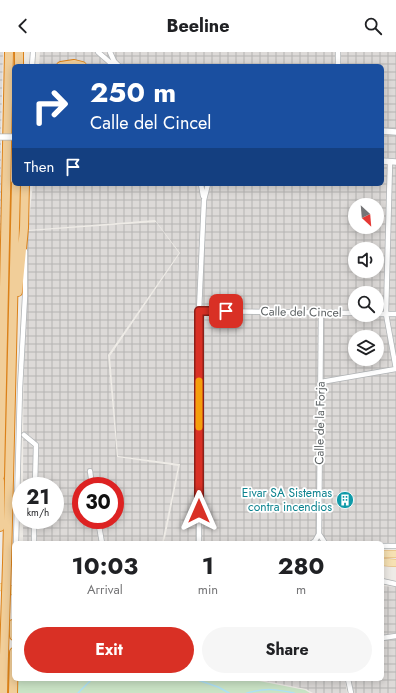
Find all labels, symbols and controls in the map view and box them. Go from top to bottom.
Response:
text: Beeline [166,13,230,39]
icon: back [12,15,34,37]
icon: search [362,15,384,37]
text: 250 m [90,72,176,113]
icon: right [24,80,76,132]
text: Calle del Cincel [90,110,211,136]
text: Then [24,156,54,178]
icon: arrive [62,156,84,178]
north arrow [348,198,384,234]
map controls [348,198,384,366]
button: sound [348,242,384,278]
button: search [348,286,384,322]
pin [209,294,243,328]
icon: arrive [215,300,237,322]
street label: Calle del Cincel [260,302,342,322]
button: layers [348,330,384,366]
street label: Calle de la Forja [310,381,330,465]
speed limit sign: 30 [72,477,124,529]
text: 21 [26,483,50,512]
place label: Eivar SA Sistemas contra incendios [242,484,332,516]
position arrow [178,490,220,532]
building icon: Eivar SA Sistemas contra incendios [335,490,355,510]
text: km/h [27,505,49,520]
text: 10:03 [72,548,138,583]
text: 1 [202,548,214,583]
text: 280 [278,548,324,583]
text: Arrival [87,580,123,599]
text: min [198,580,218,599]
text: m [296,580,306,599]
button: Exit [24,627,194,673]
button: Share [202,627,372,673]

